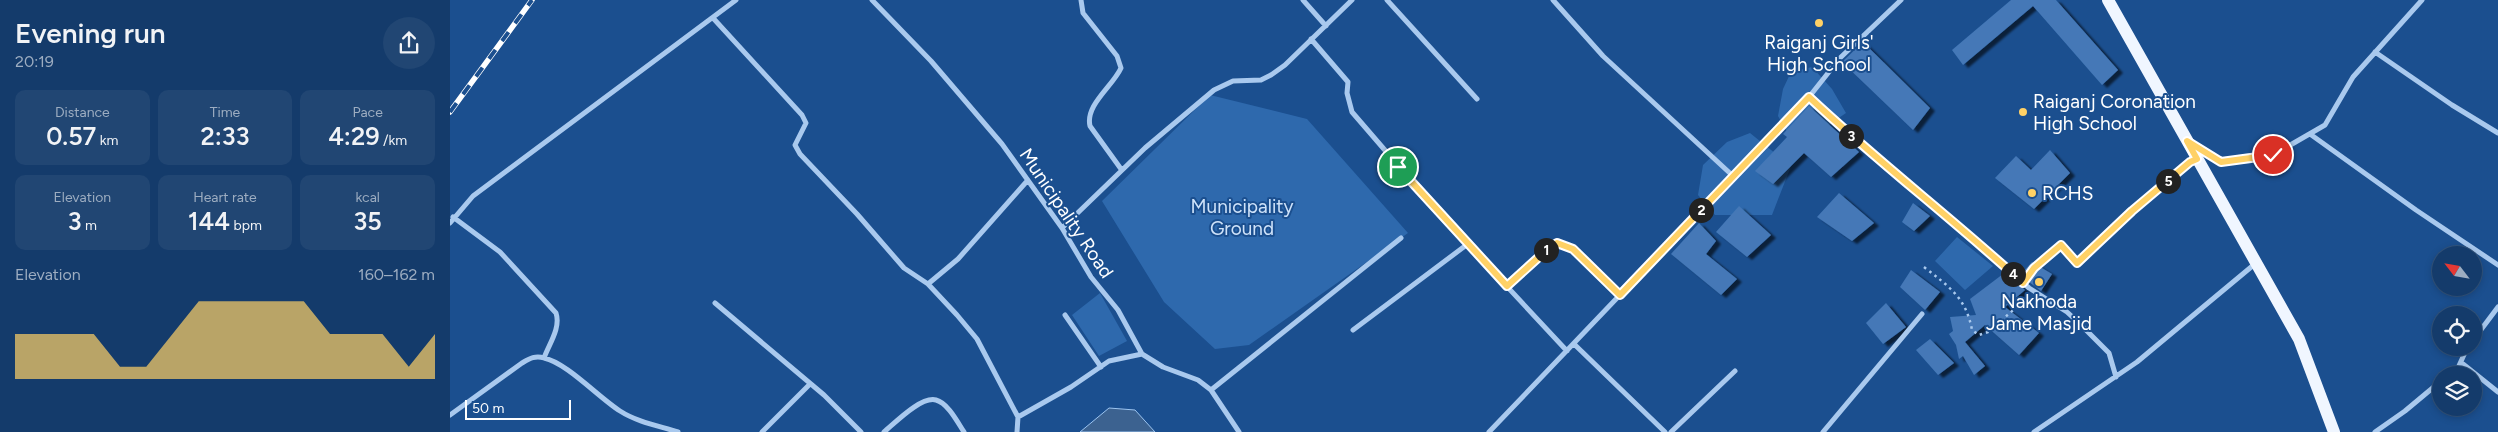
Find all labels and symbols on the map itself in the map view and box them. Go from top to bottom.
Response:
marker: Raiganj Girls' High School [1813,17,1825,29]
place label: Raiganj Girls' High School [1764,31,1874,76]
place label: Raiganj Coronation High School [2033,90,2196,135]
marker: Raiganj Coronation High School [2017,106,2029,118]
pin: 3 [1838,124,1864,148]
pin [2252,134,2294,176]
street label: Municipality Road [1015,144,1118,283]
pin [1377,146,1419,188]
pin: 5 [2156,168,2180,194]
place label: RCHS [2042,182,2094,205]
marker: RCHS [2026,187,2038,199]
park label: Municipality Ground [1190,195,1294,240]
pin: 2 [1688,198,1714,222]
pin: 1 [1534,238,1558,262]
north arrow [2432,246,2482,296]
pin: 4 [2000,262,2026,286]
marker: Nakhoda Jame Masjid [2033,276,2045,288]
place label: Nakhoda Jame Masjid [1986,290,2092,335]
scale bar [465,397,571,420]

